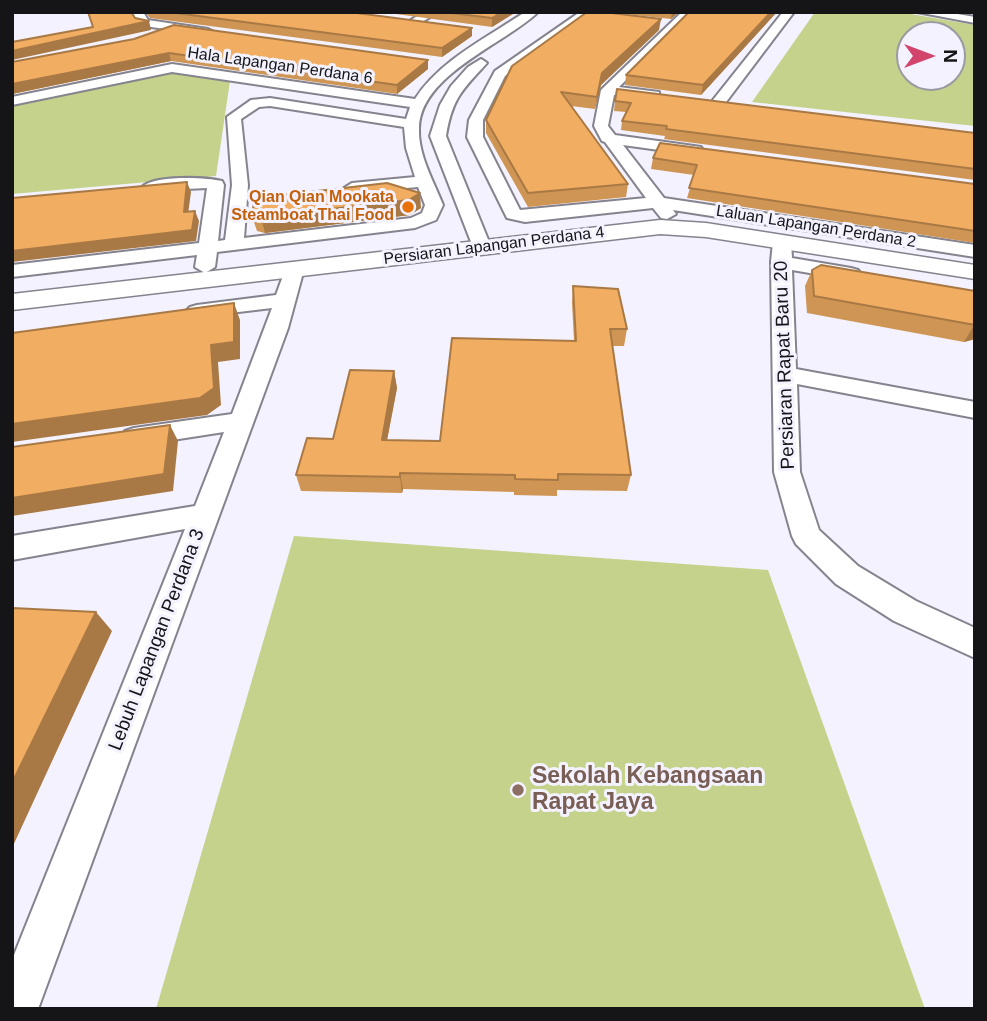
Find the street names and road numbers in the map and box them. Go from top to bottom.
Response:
street label: Hala Lapangan Perdana 6 [186,43,374,89]
street label: Laluan Lapangan Perdana 2 [715,202,917,252]
street label: Persiaran Lapangan Perdana 4 [382,223,606,269]
street label: Persiaran Rapat Baru 20 [770,260,800,470]
street label: Lebuh Lapangan Perdana 3 [104,526,210,754]

